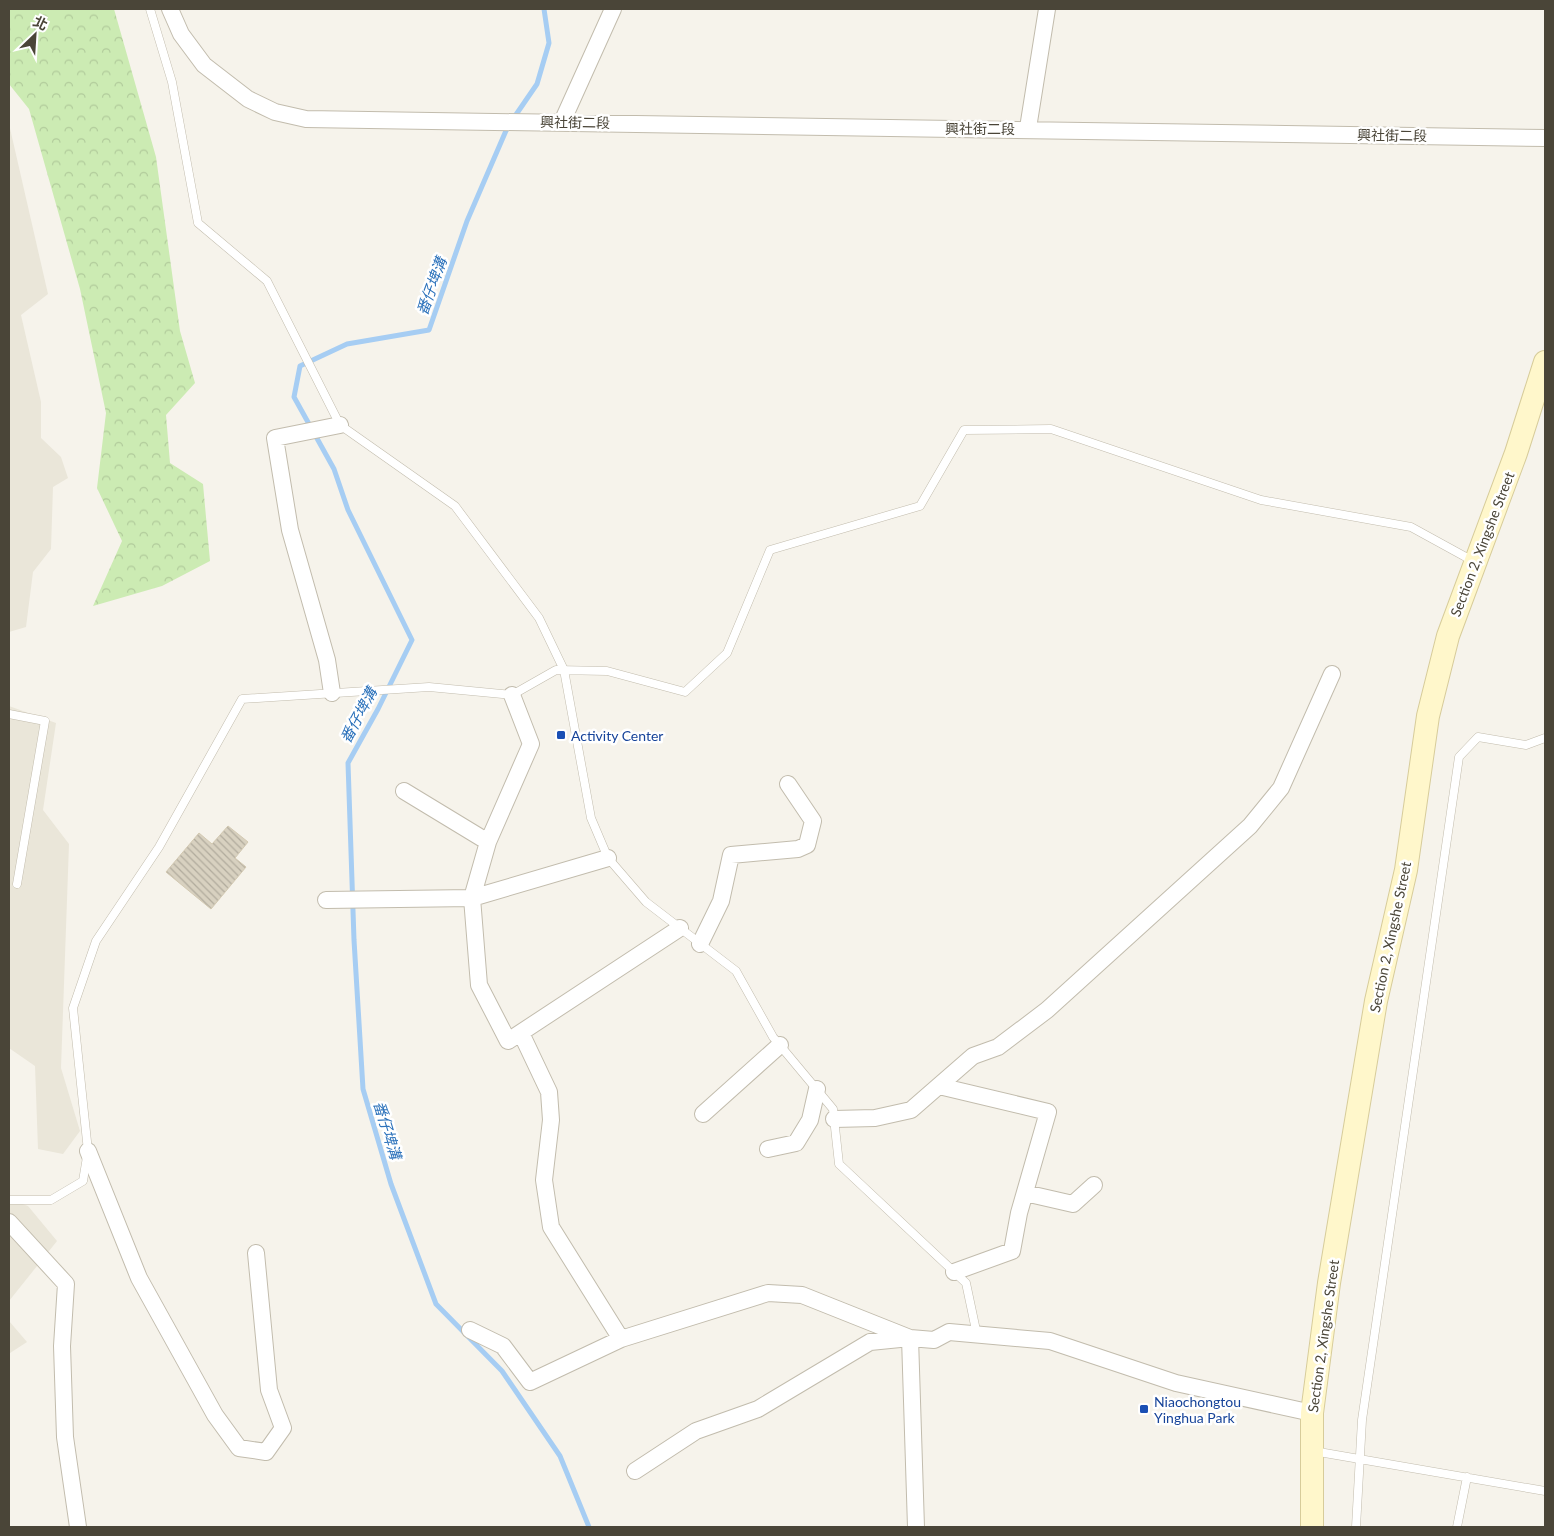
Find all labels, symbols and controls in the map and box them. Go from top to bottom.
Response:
north arrow [10,10,60,60]
text: 北 [31,12,51,33]
street label: 興社街二段 [540,113,610,131]
street label: 興社街二段 [945,120,1015,137]
street label: 興社街二段 [1357,126,1427,144]
water label: 番仔埤溝 [412,253,450,317]
street label: Section 2, Xingshe Street [1447,469,1517,619]
water label: 番仔埤溝 [336,683,381,746]
place label: Activity Center [571,727,663,744]
marker: Activity Center [555,729,567,741]
street label: Section 2, Xingshe Street [1366,860,1414,1014]
water label: 番仔埤溝 [371,1099,406,1163]
street label: Section 2, Xingshe Street [1304,1259,1342,1413]
place label: Niaochongtou Yinghua Park [1154,1393,1241,1426]
marker: Niaochongtou Yinghua Park [1138,1403,1150,1415]

